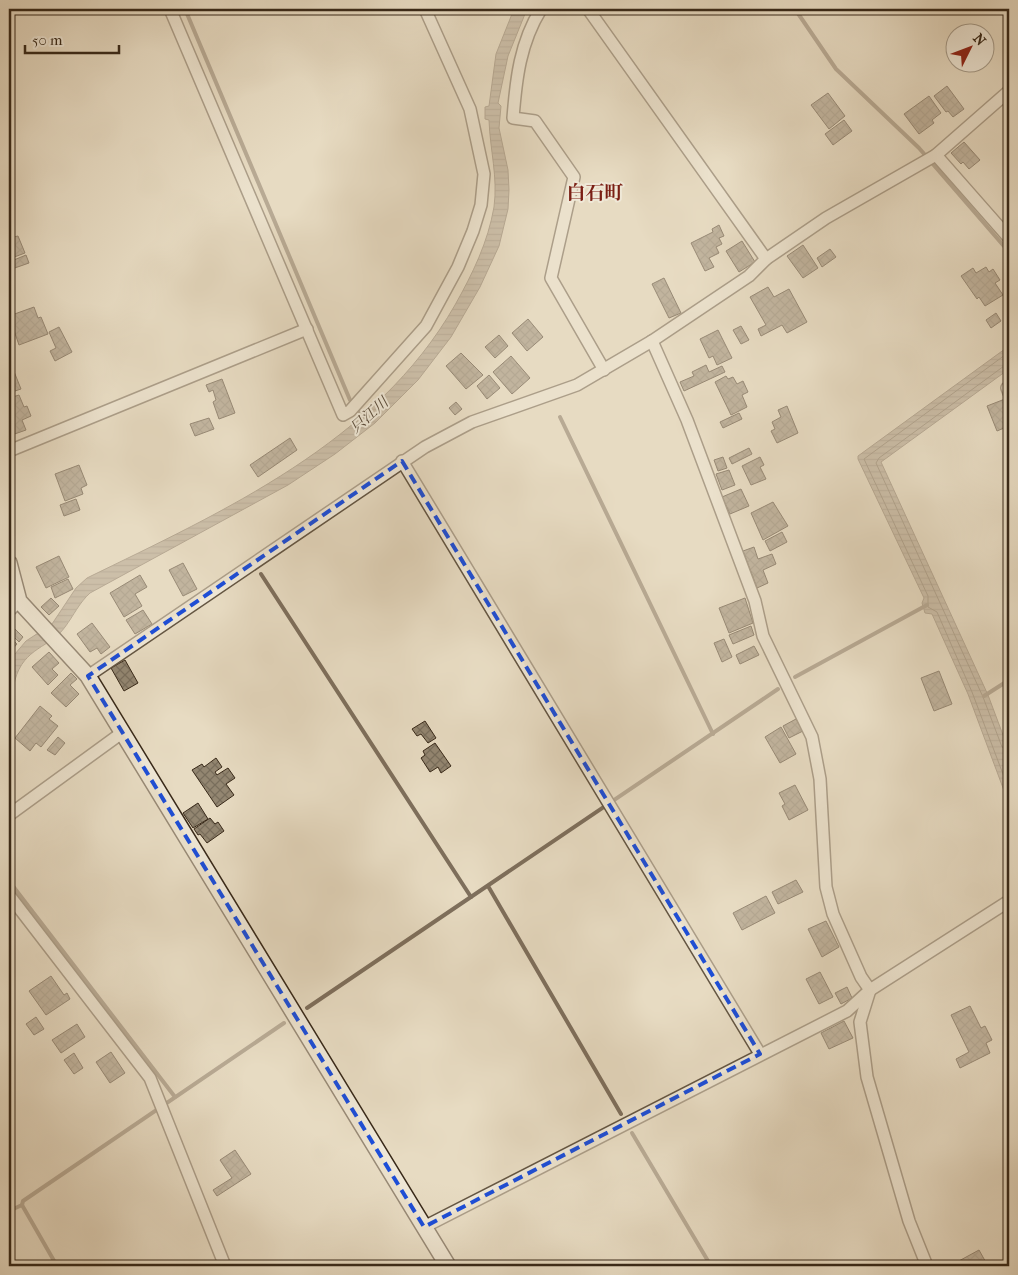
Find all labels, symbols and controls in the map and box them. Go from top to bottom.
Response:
scale bar [25,22,119,54]
north arrow [946,22,996,72]
text: N [969,30,989,50]
text: 50 m [32,31,63,49]
district label: 白石町 [566,182,624,204]
water label: 只江川 [346,392,393,437]

